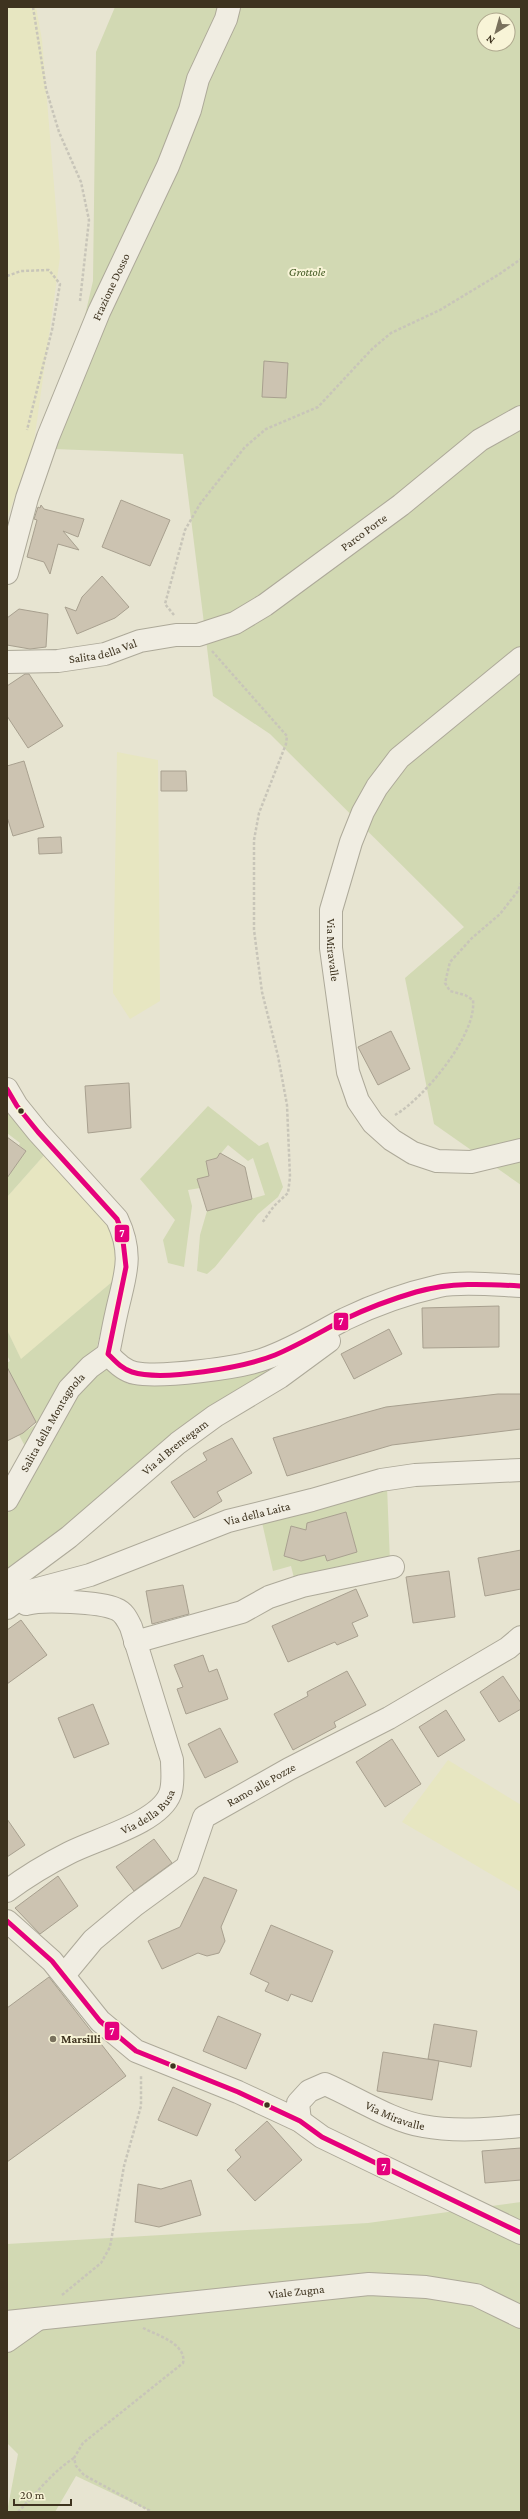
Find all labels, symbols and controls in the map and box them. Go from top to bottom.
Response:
north arrow [476,12,516,52]
text: N [483,33,497,47]
street label: Frazione Dosso [89,251,133,323]
park label: Grottole [289,265,326,279]
street label: Parco Porte [338,511,390,554]
street label: Salita della Val [68,636,139,666]
street label: Via Miravalle [324,919,342,982]
unlabelled marker [16,1106,26,1116]
line badge: 7 [114,1224,130,1243]
text: 7 [119,1227,125,1239]
line badge: 7 [333,1312,349,1331]
text: 7 [338,1315,344,1327]
street label: Salita della Montagnola [17,1370,88,1474]
street label: Via al Brentegam [139,1416,211,1478]
street label: Via della Laita [222,1499,292,1529]
street label: Ramo alle Pozze [224,1760,298,1810]
street label: Via della Busa [119,1787,178,1837]
line badge: 7 [104,2021,120,2041]
text: 7 [109,2025,115,2037]
place label: Marsilli [61,2032,101,2046]
marker: Marsilli [48,2034,58,2044]
unlabelled marker [168,2061,178,2071]
street label: Via Miravalle [363,2098,426,2133]
unlabelled marker [262,2100,272,2110]
line badge: 7 [376,2157,391,2176]
text: 7 [381,2161,387,2173]
street label: Viale Zugna [268,2282,326,2302]
scale bar [14,2481,71,2507]
text: 20 m [20,2488,45,2502]

